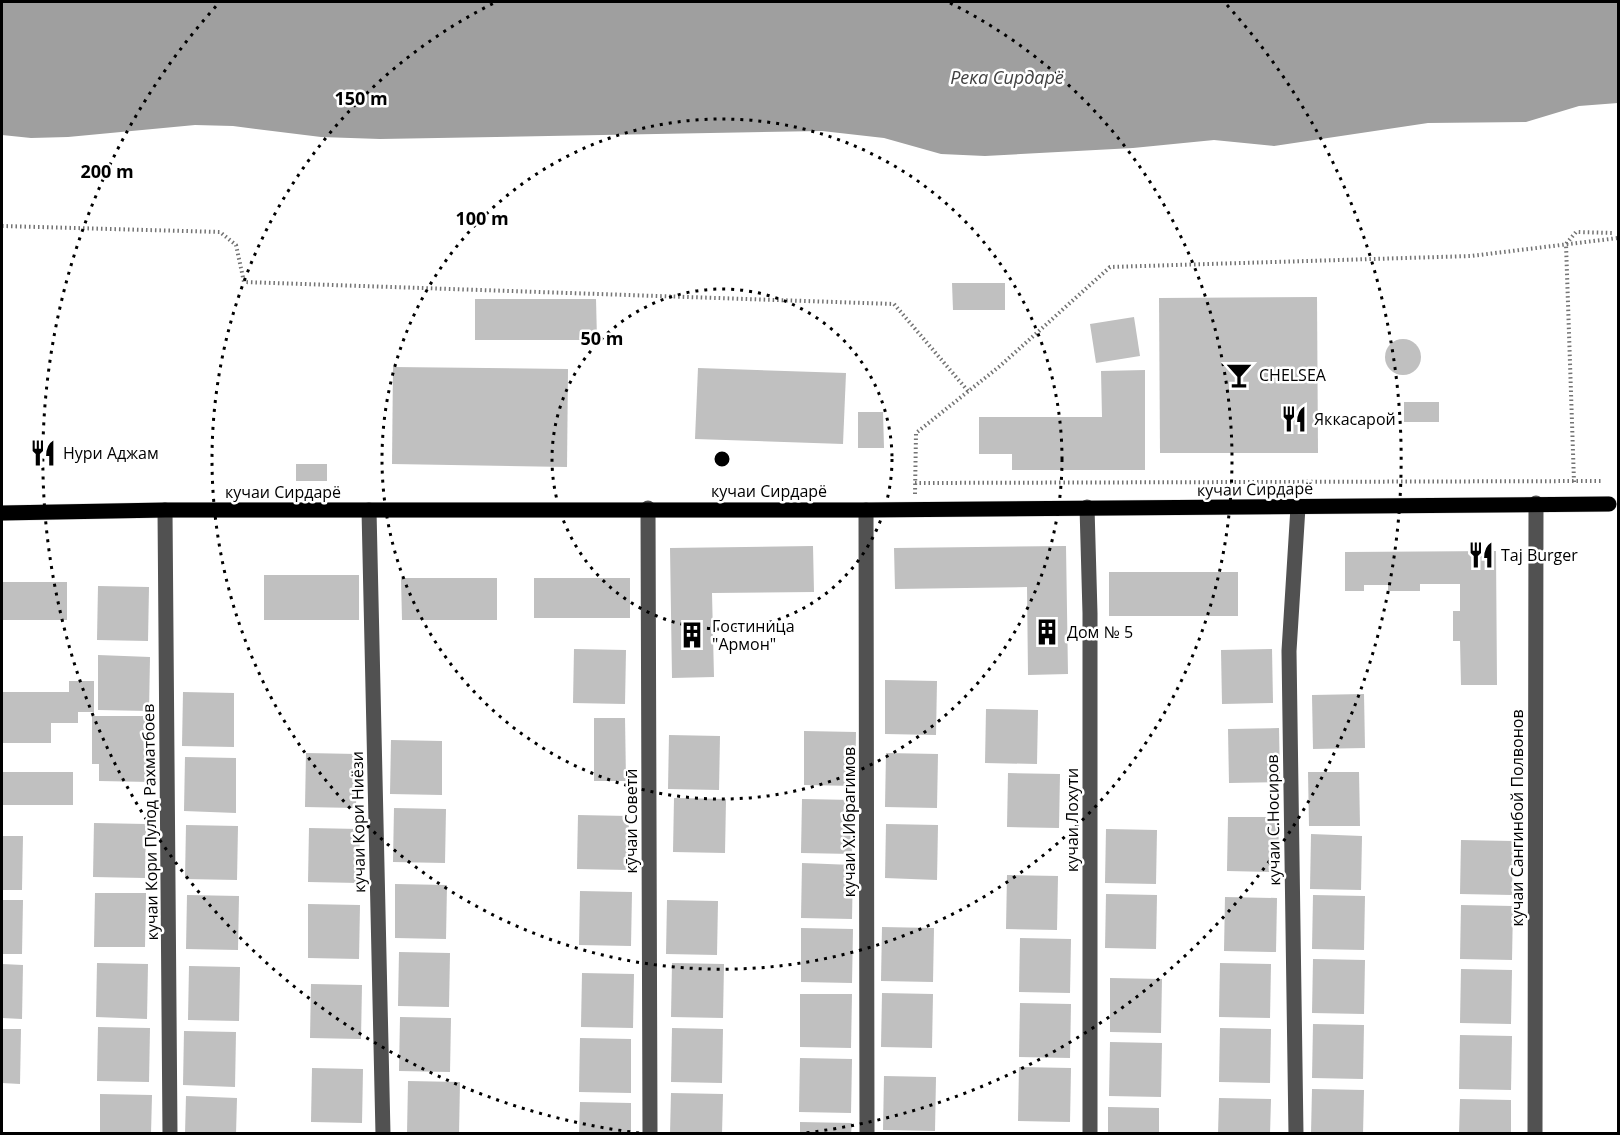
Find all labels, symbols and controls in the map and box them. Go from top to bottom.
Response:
water label: Река Сирдарё [950,65,1064,89]
text: 150 m [334,86,388,110]
text: 200 m [80,159,134,183]
text: 100 m [455,206,509,230]
text: 50 m [581,326,623,350]
bar icon: CHELSEA [1224,360,1254,390]
place label: CHELSEA [1259,364,1327,386]
restaurant icon: Яккасарой [1279,404,1309,434]
place label: Яккасарой [1314,408,1396,430]
restaurant icon: Нури Аджам [28,438,58,468]
place label: Нури Аджам [63,442,159,464]
centre of rings [712,449,732,469]
street label: кучаи Сирдарё [1197,477,1313,501]
street label: кучаи Сирдарё [711,480,827,502]
street label: кучаи Сирдарё [225,481,341,503]
restaurant icon: Taj Burger [1466,540,1496,570]
place label: Taj Burger [1501,544,1578,566]
place label: Гостиница "Армон" [712,615,795,655]
building icon: Дом № 5 [1032,617,1062,647]
building icon: Гостиница "Армон" [677,620,707,650]
place label: Дом № 5 [1067,621,1133,643]
street label: кучаи Кори Пулод Рахматбоев [137,703,163,941]
street label: кучаи Сангинбой Полвонов [1506,709,1528,927]
street label: кучаи Х.Ибрагимов [838,747,860,897]
street label: кучаи Кори Ниёзи [346,751,370,893]
street label: кучаи С.Носиров [1261,754,1285,886]
street label: кучаи Лохути [1061,768,1083,872]
street label: кӯчаи Советӣ [620,769,642,873]

